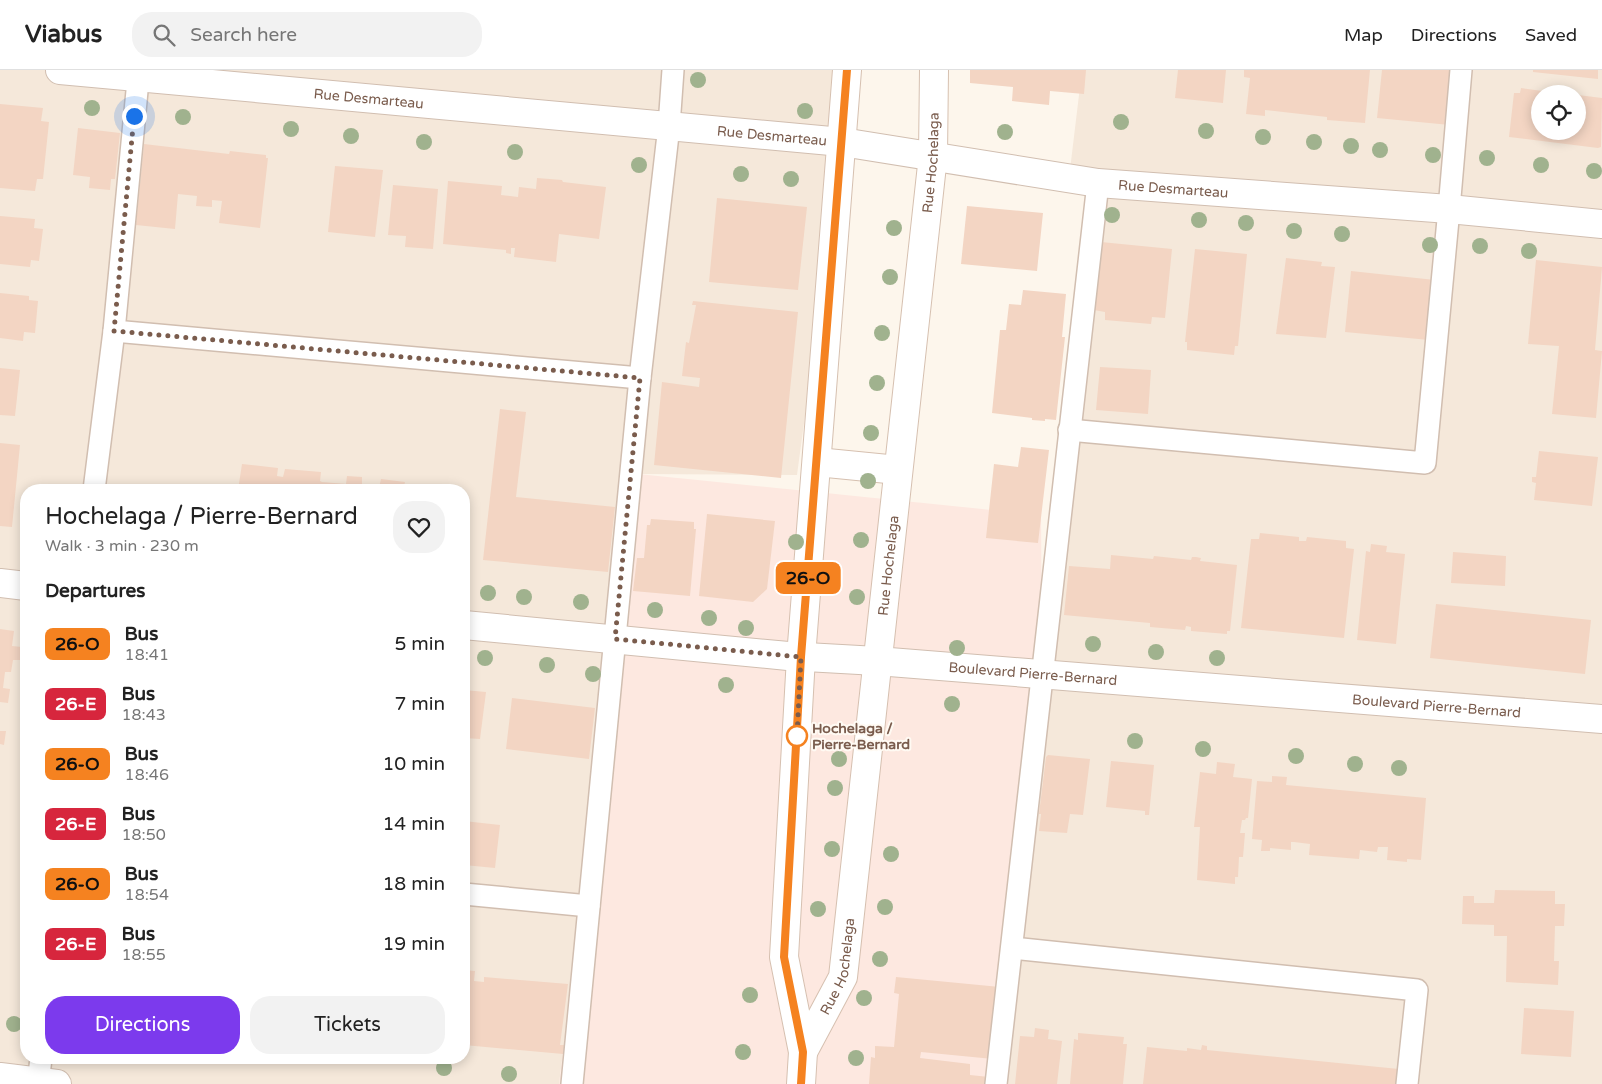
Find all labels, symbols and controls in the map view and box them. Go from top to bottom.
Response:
search box [132,12,482,57]
text: Viabus [25,20,102,49]
icon: search [150,21,178,49]
text: Search here [190,24,297,46]
text: Map [1344,24,1383,46]
text: Directions [1411,24,1497,46]
text: Saved [1525,24,1577,46]
street label: Rue Desmarteau [313,85,425,112]
map controls [1531,85,1586,140]
button: locate [1531,85,1586,140]
your location [122,104,147,129]
street label: Rue Hochelaga [919,112,943,214]
street label: Rue Desmarteau [716,123,828,150]
street label: Rue Desmarteau [1117,177,1229,202]
button: heart [393,501,445,553]
text: Hochelaga / Pierre-Bernard [45,502,358,531]
street label: Rue Hochelaga [875,514,903,617]
text: Walk · 3 min · 230 m [45,536,199,556]
line badge: 26-O [773,562,843,594]
text: 26-O [786,567,830,589]
text: Departures [45,580,145,602]
text: Bus [125,623,158,645]
text: 26-O [55,633,100,655]
text: 5 min [394,633,445,655]
text: 18:41 [125,645,169,665]
street label: Boulevard Pierre-Bernard [948,659,1118,689]
text: Bus [121,683,155,705]
street label: Boulevard Pierre-Bernard [1352,691,1522,721]
text: 26-E [55,693,96,715]
text: 7 min [394,693,445,715]
text: 18:43 [121,705,166,725]
place label: Hochelaga / Pierre-Bernard [812,720,910,753]
marker: Hochelaga / Pierre-Bernard [786,725,808,747]
text: Bus [125,743,158,765]
text: 26-O [55,753,100,775]
text: 10 min [382,753,445,775]
text: 18:46 [125,765,169,785]
text: Bus [121,803,155,825]
text: 26-E [55,813,96,835]
text: 14 min [382,813,445,835]
text: 18:50 [121,825,166,845]
text: Bus [125,863,158,885]
text: 26-O [55,873,100,895]
text: 18 min [382,873,445,895]
text: 18:54 [125,885,169,905]
street label: Rue Hochelaga [816,917,858,1018]
text: Bus [121,923,155,945]
text: 26-E [55,933,96,955]
text: 19 min [382,933,445,955]
text: 18:55 [121,945,166,965]
button: Directions [45,996,240,1054]
button: Tickets [250,996,445,1054]

